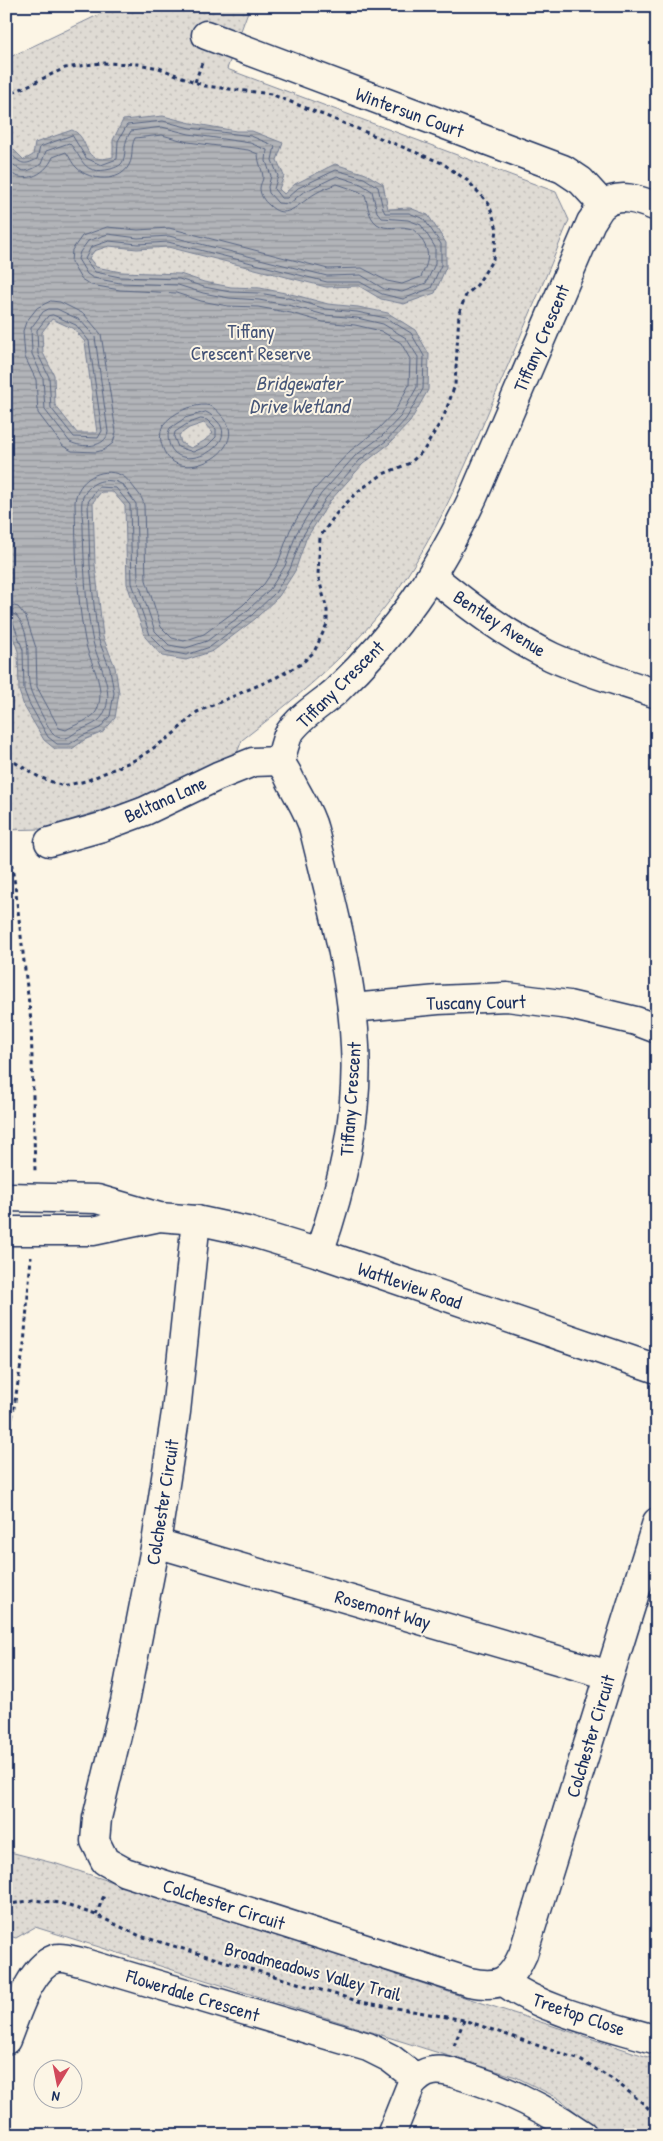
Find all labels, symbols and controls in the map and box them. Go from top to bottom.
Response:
street label: Wintersun Court [352,80,468,144]
street label: Tiffany Crescent [507,280,575,396]
park label: Tiffany Crescent Reserve [191,318,312,366]
water label: Bridgewater Drive Wetland [249,369,352,419]
street label: Bentley Avenue [449,583,552,663]
street label: Tiffany Crescent [290,634,390,734]
street label: Beltana Lane [120,769,211,829]
street label: Tuscany Court [426,988,526,1016]
street label: Tiffany Crescent [333,1041,367,1157]
street label: Wattleview Road [354,1255,466,1315]
street label: Colchester Circuit [139,1437,185,1567]
street label: Rosemont Way [332,1583,434,1635]
street label: Colchester Circuit [559,1671,621,1800]
street label: Colchester Circuit [160,1872,289,1936]
street label: Broadmeadows Valley Trail [222,1935,405,2007]
street label: Flowerdale Crescent [122,1962,263,2028]
street label: Treetop Close [529,1986,629,2042]
north arrow [32,2058,82,2108]
text: N [50,2087,61,2107]

